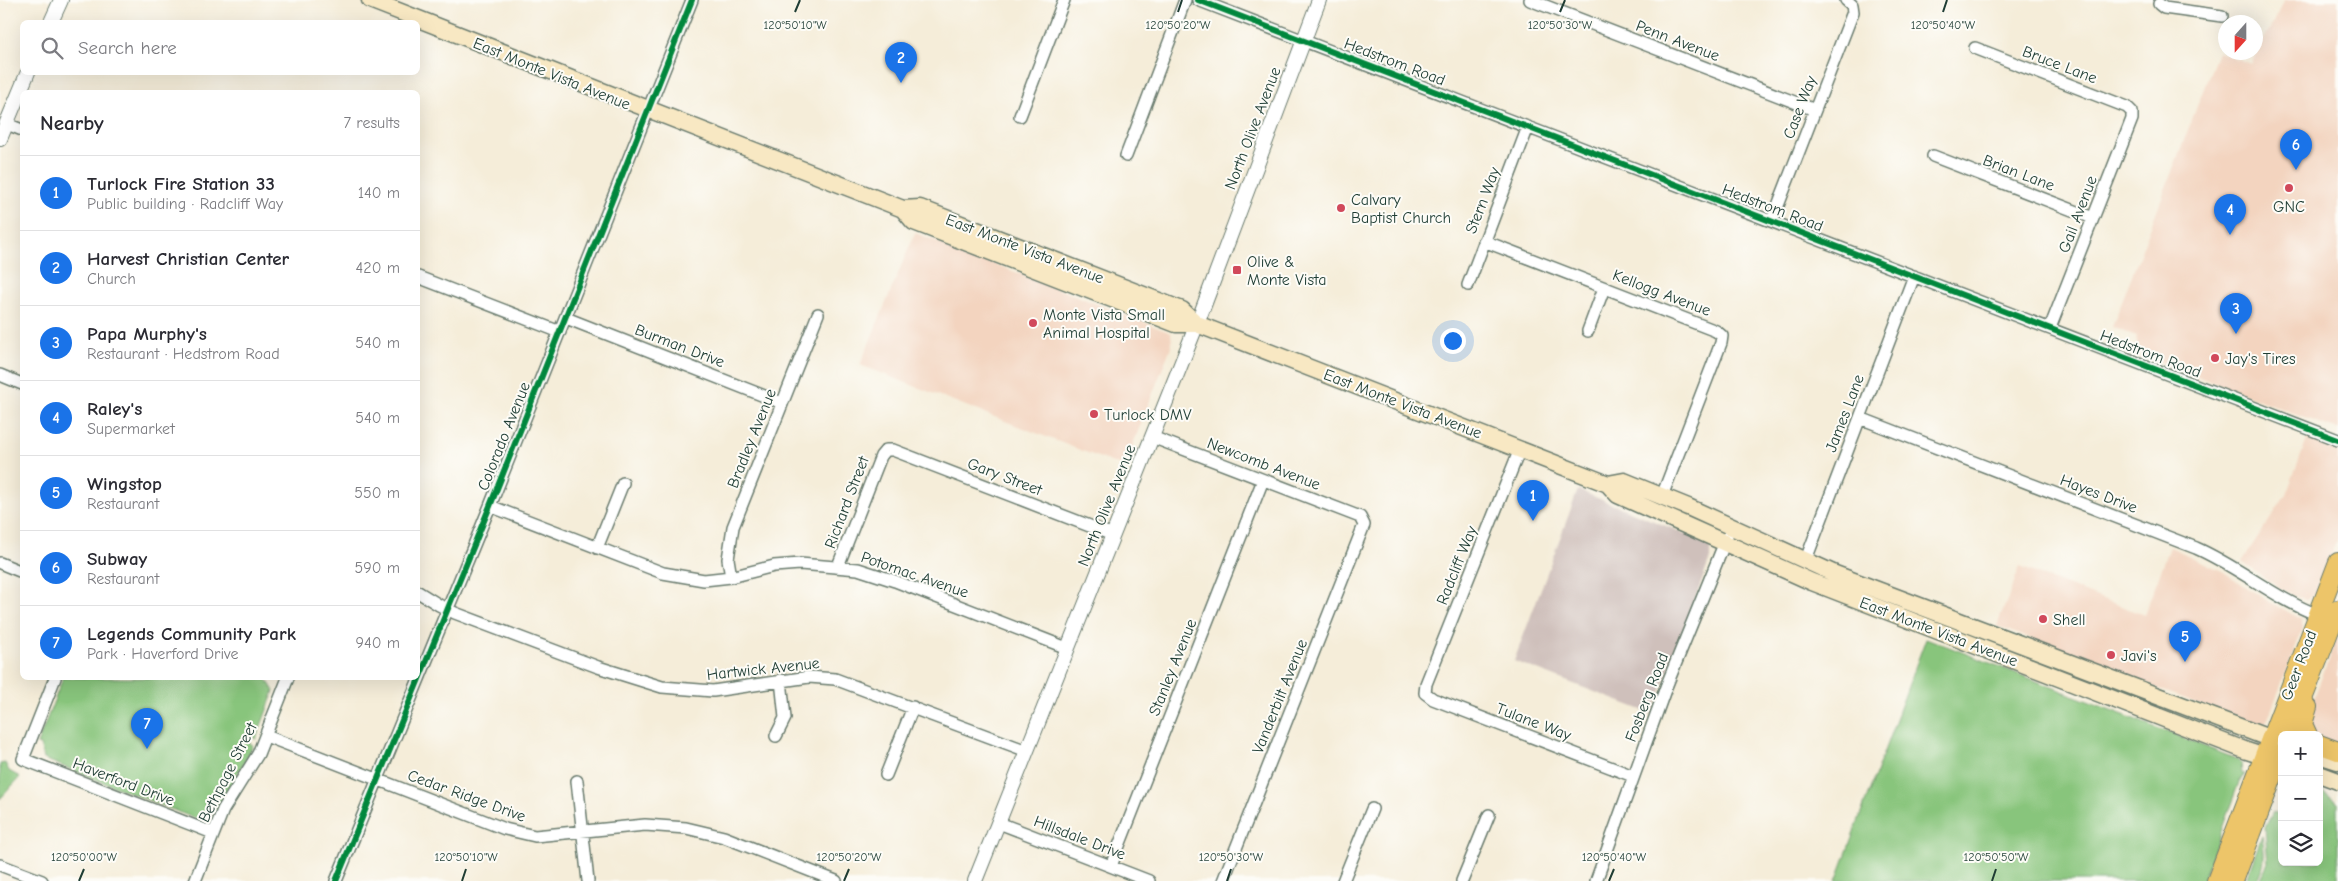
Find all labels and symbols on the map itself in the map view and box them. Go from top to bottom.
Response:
north arrow [2218,15,2263,60]
street label: Penn Avenue [1633,17,1722,65]
text: 120°50'10"W [763,18,827,32]
text: 120°50'20"W [1146,18,1211,32]
text: 120°50'30"W [1528,18,1593,32]
text: 120°50'40"W [1911,18,1976,32]
street label: East Monte Vista Avenue [470,34,633,114]
street label: Hedstrom Road [1341,34,1448,90]
pin: 2 [885,42,917,83]
street label: Bruce Lane [2020,42,2099,87]
street label: North Olive Avenue [1221,65,1285,192]
street label: Case Way [1780,72,1821,142]
pin: 6 [2280,129,2312,170]
street label: Brian Lane [1980,151,2057,195]
street label: Stern Way [1462,164,1504,236]
street label: Gail Avenue [2055,173,2101,255]
street label: Hedstrom Road [1719,180,1826,236]
marker: GNC [2283,182,2295,194]
place label: Calvary Baptist Church [1351,191,1451,227]
pin: 4 [2214,194,2246,235]
place label: GNC [2273,198,2305,216]
marker: Calvary Baptist Church [1335,202,1347,214]
street label: East Monte Vista Avenue [943,210,1106,287]
place label: Olive & Monte Vista [1247,253,1326,289]
marker: Olive & Monte Vista [1231,264,1243,276]
street label: Kellogg Avenue [1610,266,1713,320]
pin: 3 [2220,293,2252,334]
place label: Monte Vista Small Animal Hospital [1043,306,1165,342]
marker: Monte Vista Small Animal Hospital [1027,317,1039,329]
street label: Burman Drive [632,321,727,371]
street label: Hedstrom Road [2097,326,2204,382]
your location [1440,328,1466,354]
place label: Jay's Tires [2225,350,2296,368]
marker: Jay's Tires [2209,352,2221,364]
street label: East Monte Vista Avenue [1321,365,1484,442]
street label: James Lane [1822,372,1868,455]
street label: Colorado Avenue [474,379,534,493]
street label: Bradley Avenue [724,386,780,491]
place label: Turlock DMV [1104,406,1192,424]
marker: Turlock DMV [1088,408,1100,420]
street label: Newcomb Avenue [1204,434,1323,494]
street label: North Olive Avenue [1074,442,1140,569]
street label: Richard Street [821,453,873,551]
street label: Gary Street [965,454,1045,500]
street label: Hayes Drive [2058,471,2140,517]
pin: 1 [1517,480,1549,521]
street label: Radcliff Way [1433,523,1481,607]
street label: Potomac Avenue [859,548,971,602]
street label: East Monte Vista Avenue [1857,593,2020,670]
place label: Shell [2053,611,2085,629]
marker: Shell [2037,613,2049,625]
street label: Stanley Avenue [1145,616,1201,718]
pin: 5 [2169,621,2201,662]
street label: Geer Road [2277,628,2321,703]
street label: Vanderbilt Avenue [1249,636,1311,756]
place label: Javi's [2121,647,2157,665]
marker: Javi's [2105,649,2117,661]
street label: Fosberg Road [1622,650,1672,745]
street label: Hartwick Avenue [706,654,820,684]
street label: Tulane Way [1494,699,1574,745]
pin: 7 [131,708,163,749]
street label: Bethpage Street [195,719,261,825]
street label: Haverford Drive [70,754,177,810]
street label: Cedar Ridge Drive [405,766,528,826]
street label: Hillsdale Drive [1031,812,1128,864]
text: 120°50'00"W [51,850,117,864]
text: 120°50'10"W [434,850,498,864]
text: 120°50'20"W [817,850,882,864]
text: 120°50'30"W [1199,850,1264,864]
text: 120°50'40"W [1582,850,1647,864]
text: 120°50'50"W [1964,850,2029,864]

